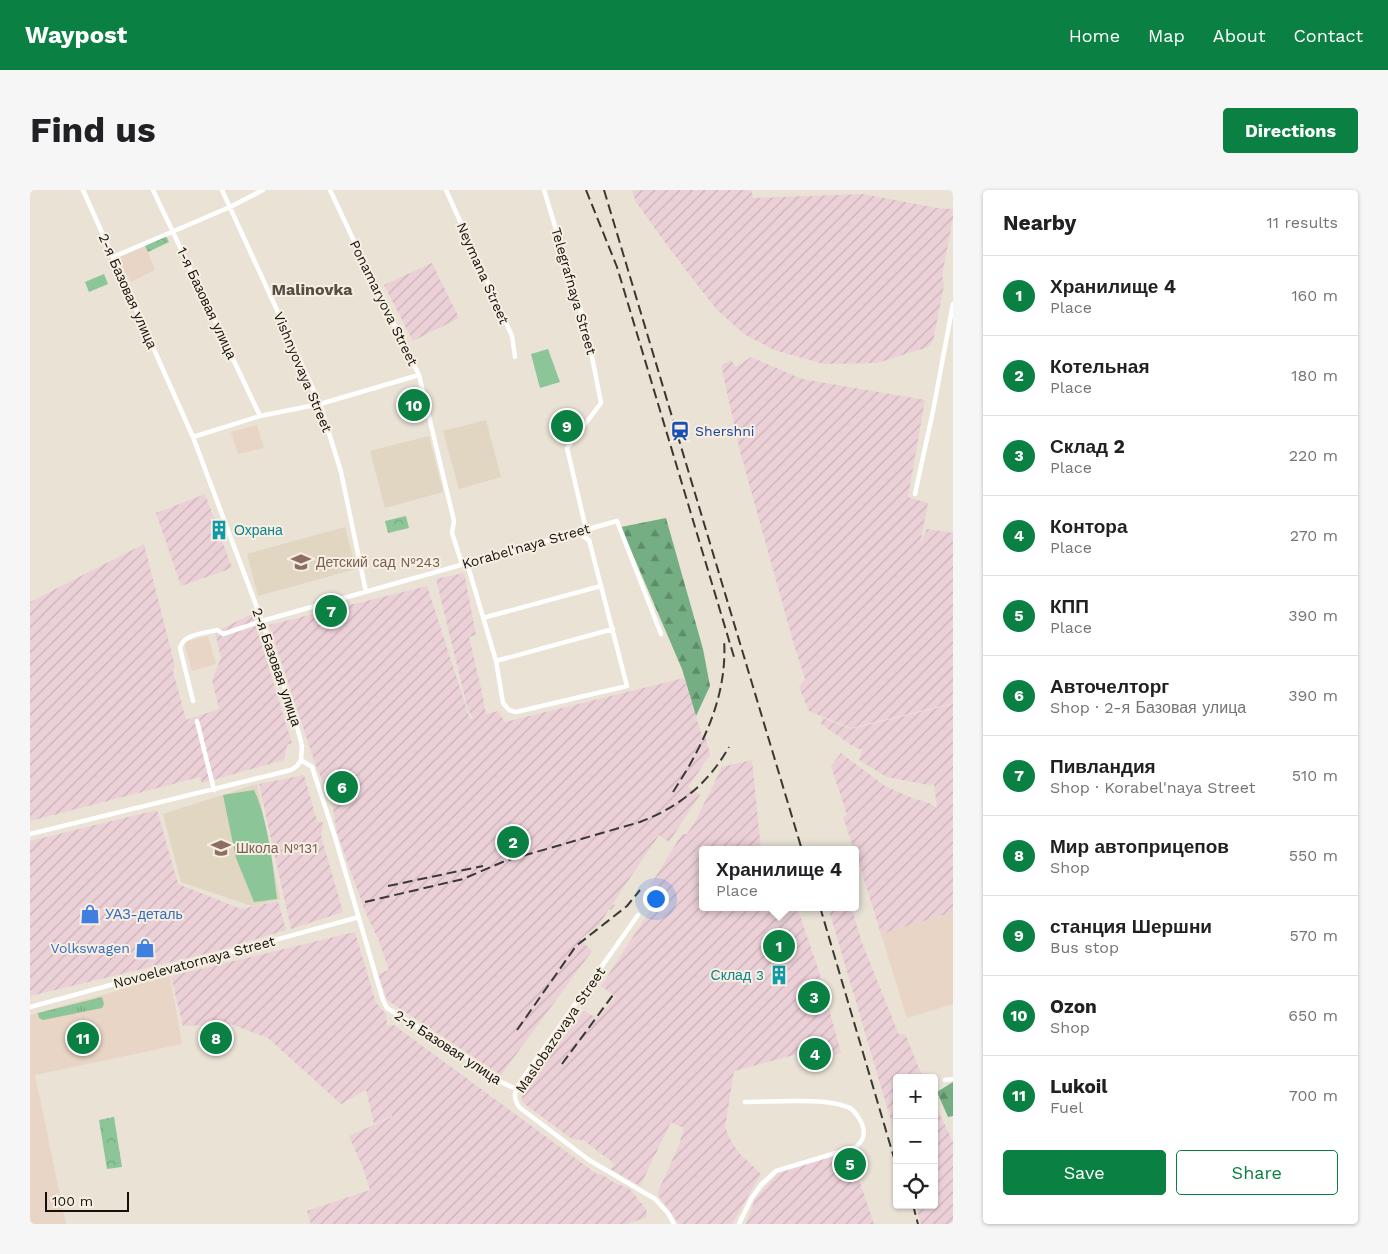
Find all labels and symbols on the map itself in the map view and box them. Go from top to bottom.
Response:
street label: Neymana Street [453,220,513,326]
street label: Telegrafnaya Street [548,226,600,356]
street label: 2-я Базовая улица [95,231,161,351]
street label: Ponamaryova Street [347,238,421,368]
street label: 1-я Базовая улица [174,244,240,362]
district label: Malinovka [271,280,353,299]
street label: Vishnyovaya Street [270,309,336,435]
pin: 10 [398,386,430,424]
pin: 9 [551,407,583,445]
station icon: Shershni [669,420,691,442]
place label: Shershni [695,423,755,439]
building icon: Охрана [208,519,230,541]
street label: Korabel'naya Street [460,520,592,572]
place label: Охрана [234,522,283,538]
school or university icon: Детский сад №243 [290,551,312,573]
place label: Детский сад №243 [316,554,440,570]
pin: 7 [315,592,347,630]
street label: 2-я Базовая улица [249,606,305,728]
pin: 6 [326,768,358,806]
pin: 2 [497,823,529,861]
school or university icon: Школа №131 [210,837,232,859]
place label: Школа №131 [236,840,318,856]
your location [643,886,669,912]
shop icon: УАЗ-деталь [79,903,101,925]
place label: УАЗ-деталь [105,906,183,922]
pin: 1 [763,927,795,965]
street label: Novoelevatornaya Street [111,933,277,991]
shop icon: Volkswagen [134,937,156,959]
place label: Volkswagen [50,940,130,956]
street label: Maslobazovaya Street [512,964,608,1096]
building icon: Склад 3 [768,964,790,986]
place label: Склад 3 [711,967,764,983]
pin: 3 [798,978,830,1016]
street label: 2-я Базовая улица [392,1006,505,1088]
pin: 11 [67,1019,99,1057]
pin: 8 [200,1019,232,1057]
pin: 4 [799,1035,831,1073]
pin: 5 [834,1145,866,1183]
scale bar [45,1189,129,1212]

